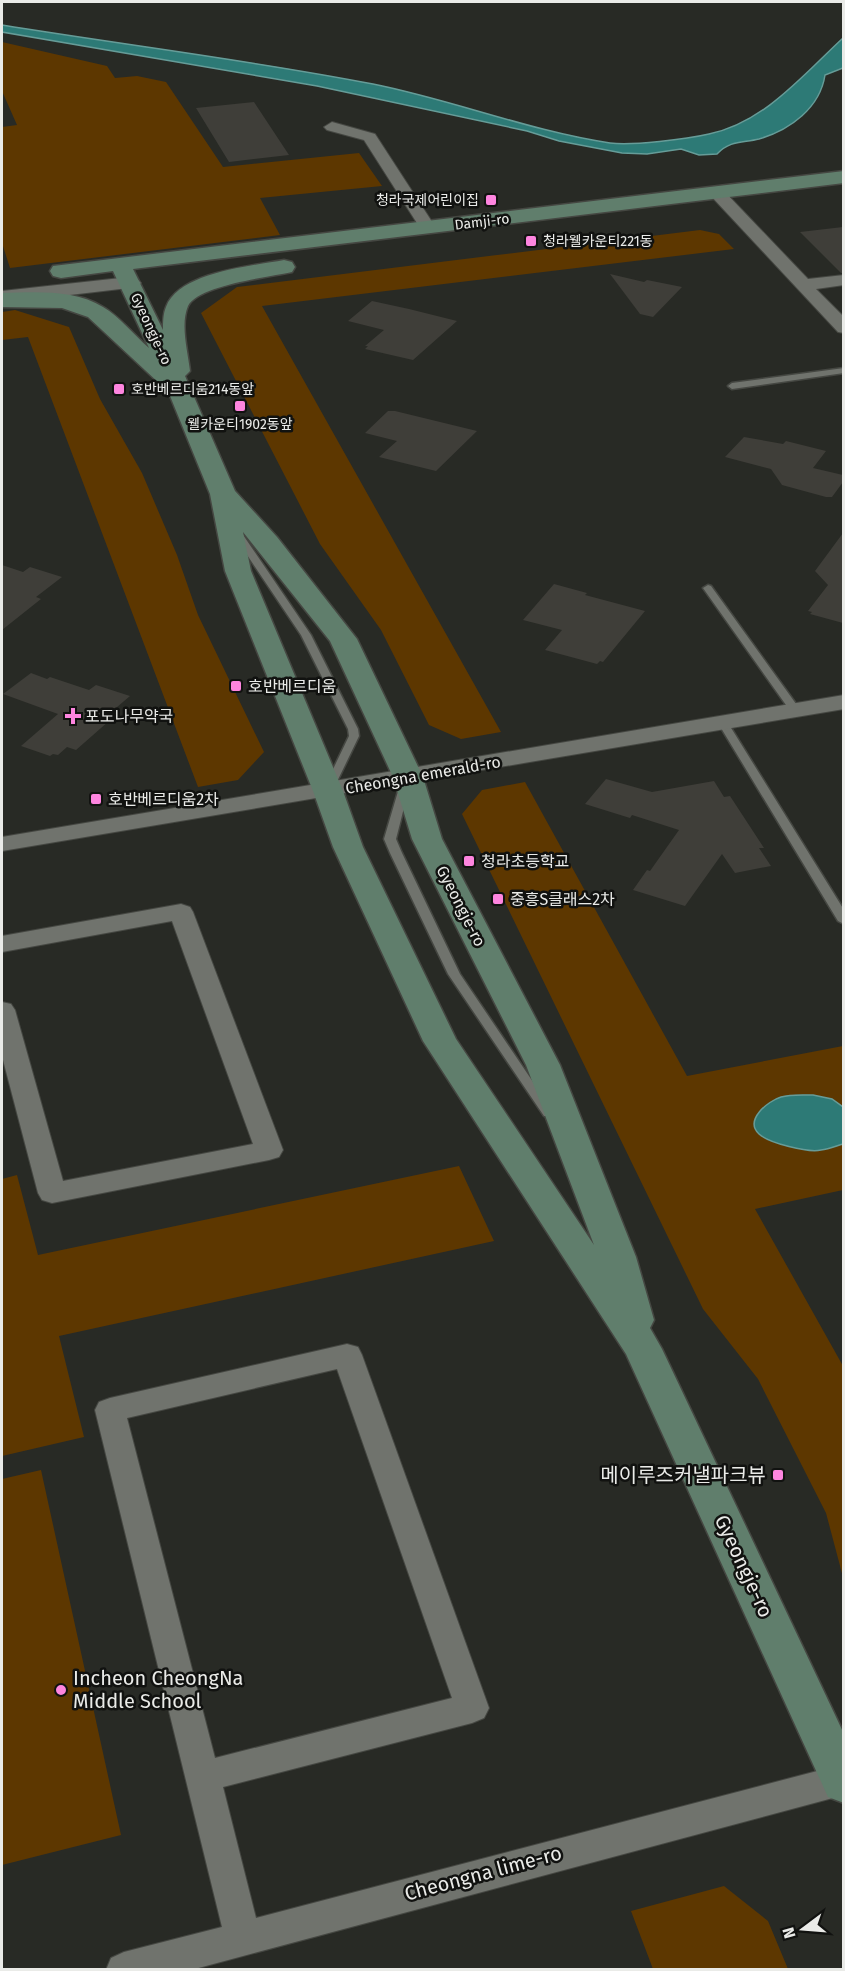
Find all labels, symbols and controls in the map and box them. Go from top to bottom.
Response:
place label: 청라국제어린이집 [376,192,479,209]
marker: 청라국제어린이집 [484,193,498,207]
street label: Damji-ro [454,210,510,234]
place label: 청라웰카운티221동 [543,233,653,250]
marker: 청라웰카운티221동 [524,234,538,248]
street label: Gyeongje-ro [127,290,175,368]
place label: 호반베르디움214동앞 [131,381,254,398]
marker: 호반베르디움214동앞 [112,382,126,396]
marker: 웰카운티1902동앞 [233,399,247,413]
place label: 웰카운티1902동앞 [187,416,293,433]
place label: 호반베르디움 [248,677,336,696]
marker: 호반베르디움 [229,679,243,693]
place label: 포도나무약국 [85,707,173,726]
marker: 포도나무약국 [66,709,80,723]
street label: Cheongna emerald-ro [344,752,502,798]
place label: 호반베르디움2차 [108,790,219,809]
marker: 호반베르디움2차 [89,792,103,806]
place label: 청라초등학교 [481,852,569,871]
marker: 청라초등학교 [462,854,476,868]
street label: Gyeongje-ro [432,862,490,950]
place label: 중흥S클래스2차 [510,890,615,909]
marker: 중흥S클래스2차 [491,892,505,906]
place label: 메이루즈커낼파크뷰 [600,1463,766,1487]
marker: 메이루즈커낼파크뷰 [771,1468,785,1482]
street label: Gyeongje-ro [710,1511,778,1621]
place label: Incheon CheongNa Middle School [73,1666,243,1713]
marker: Incheon CheongNa Middle School [54,1683,68,1697]
street label: Cheongna lime-ro [402,1840,564,1906]
north arrow [773,1899,833,1959]
text: N [778,1925,800,1941]

